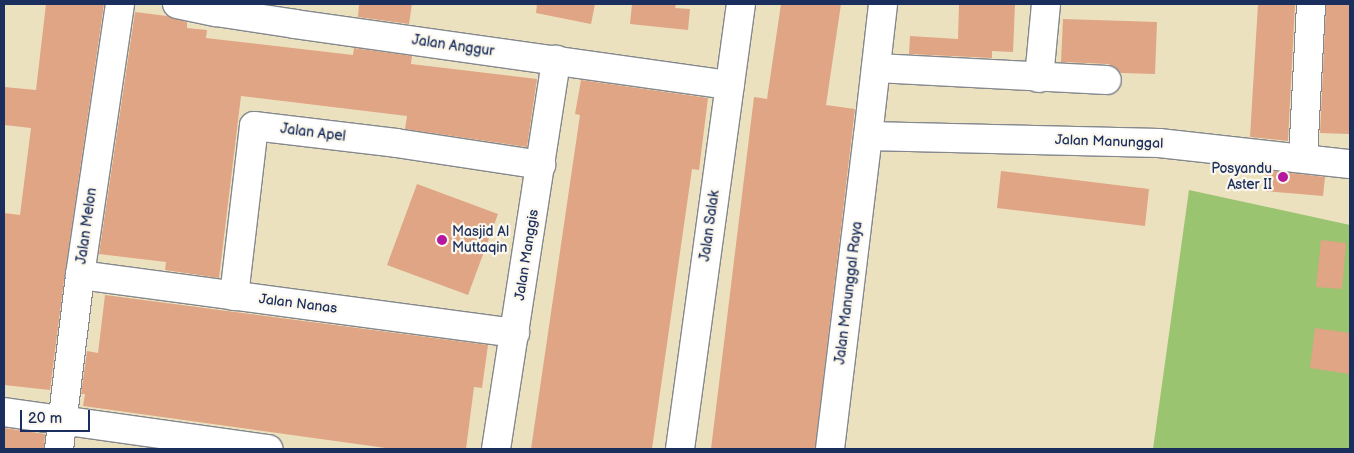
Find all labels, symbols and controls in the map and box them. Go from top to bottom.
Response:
street label: Jalan Anggur [411,32,495,60]
street label: Jalan Apel [279,121,347,145]
street label: Jalan Manunggal [1055,132,1163,152]
place label: Posyandu Aster II [1211,161,1272,193]
marker: Posyandu Aster II [1276,170,1290,184]
street label: Jalan Melon [73,187,101,265]
street label: Jalan Salak [697,189,723,263]
street label: Jalan Manggis [512,208,542,302]
street label: Jalan Manunggal Raya [832,221,866,365]
place label: Masjid Al Muttaqin [452,224,509,256]
marker: Masjid Al Muttaqin [436,234,448,246]
street label: Jalan Nanas [258,291,338,317]
scale bar [22,400,92,432]
text: 20 m [28,409,62,428]

